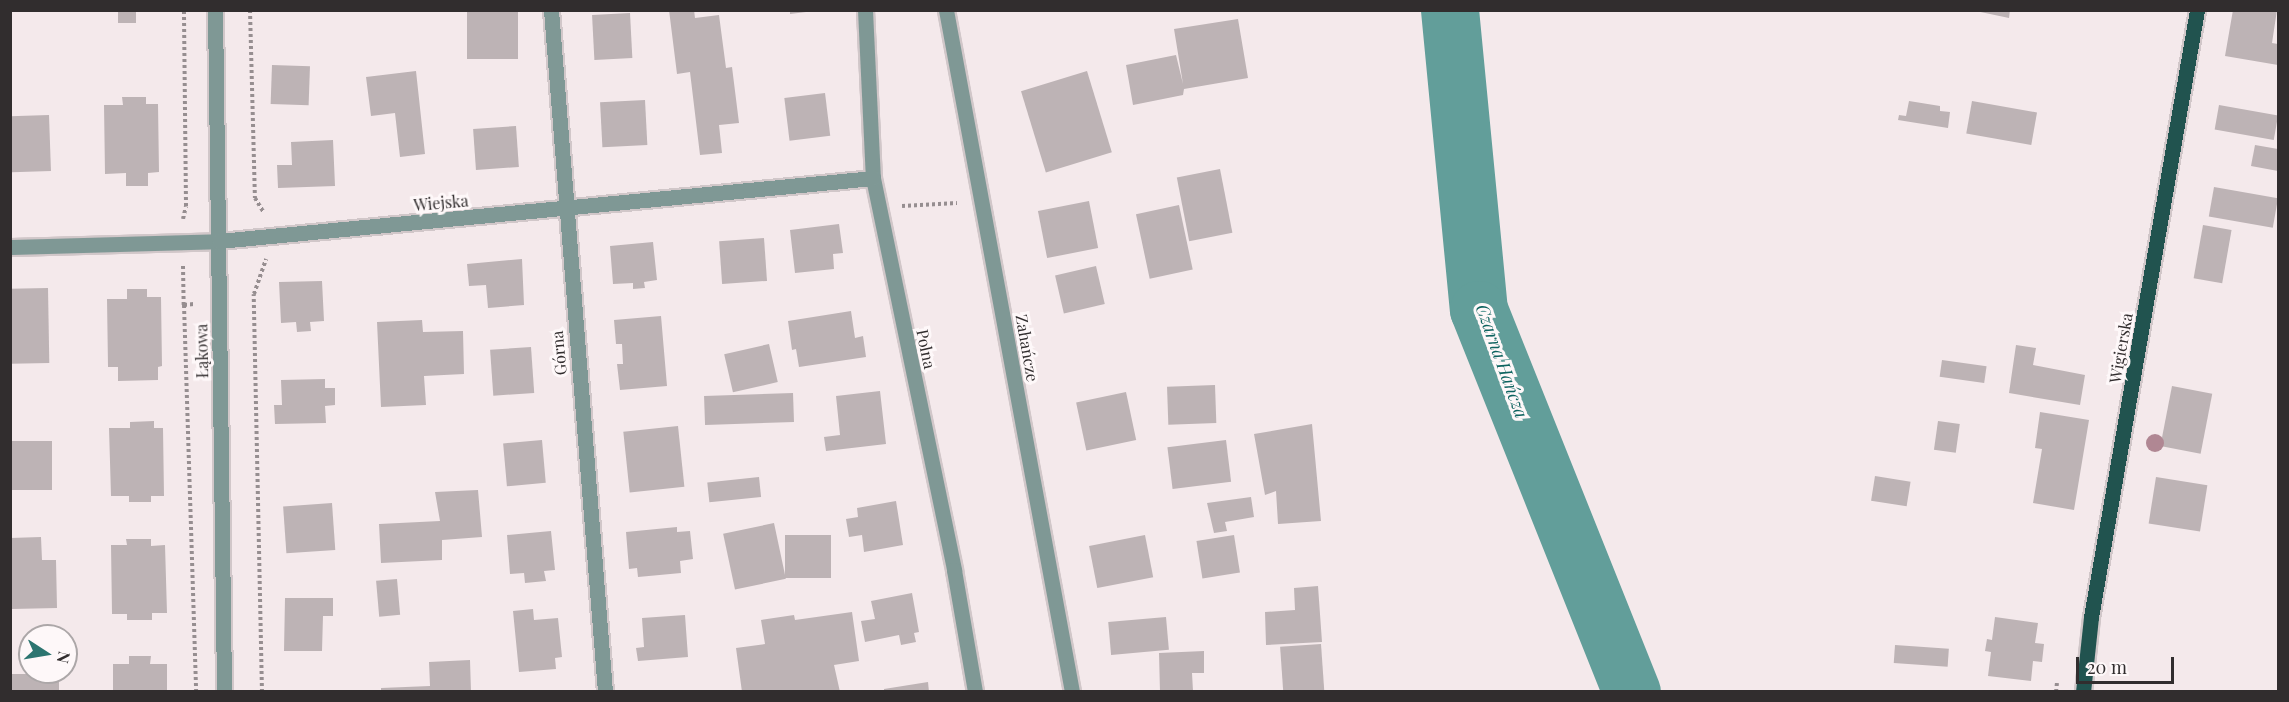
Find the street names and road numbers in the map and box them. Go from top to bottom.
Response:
street label: Wiejska [413,191,469,215]
street label: Wigierska [2105,311,2137,385]
street label: Zahańcze [1012,313,1042,383]
street label: Łąkowa [192,324,212,378]
street label: Polna [912,327,940,371]
street label: Górna [547,330,571,376]

